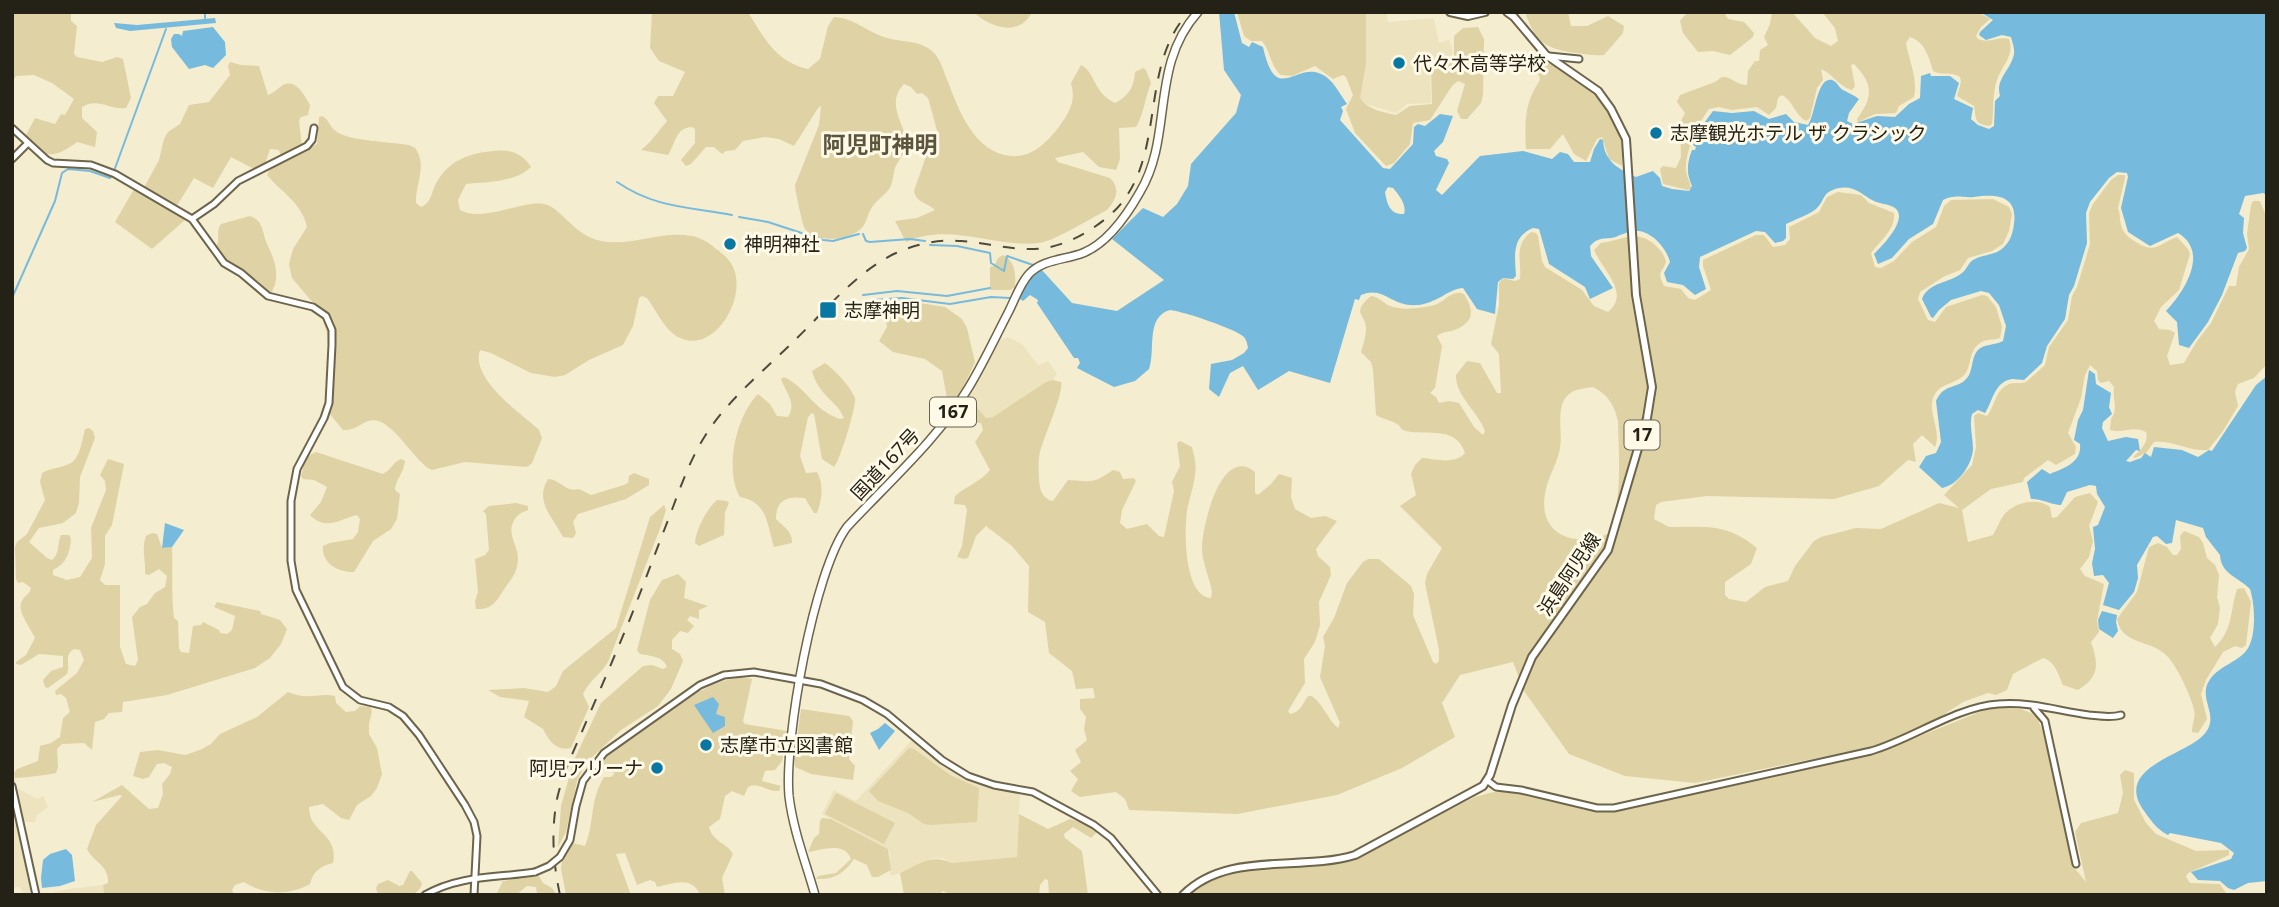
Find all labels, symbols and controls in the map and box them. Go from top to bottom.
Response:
place label: 代々木高等学校 [1413,50,1546,76]
marker: 代々木高等学校 [1391,55,1407,71]
place label: 志摩観光ホテル ザ クラシック [1670,120,1927,146]
marker: 志摩観光ホテル ザ クラシック [1648,125,1664,141]
district label: 阿児町神明 [823,128,938,160]
place label: 神明神社 [744,231,820,257]
marker: 神明神社 [722,236,738,252]
place label: 志摩神明 [844,297,920,323]
marker: 志摩神明 [818,300,838,320]
road number: 167 [930,398,976,426]
road number: 17 [1624,421,1660,450]
street label: 国道167号 [845,422,925,506]
street label: 浜島阿児線 [1532,527,1606,621]
place label: 志摩市立図書館 [720,732,853,758]
marker: 志摩市立図書館 [698,737,714,753]
place label: 阿児アリーナ [529,755,643,781]
marker: 阿児アリーナ [649,760,665,776]

